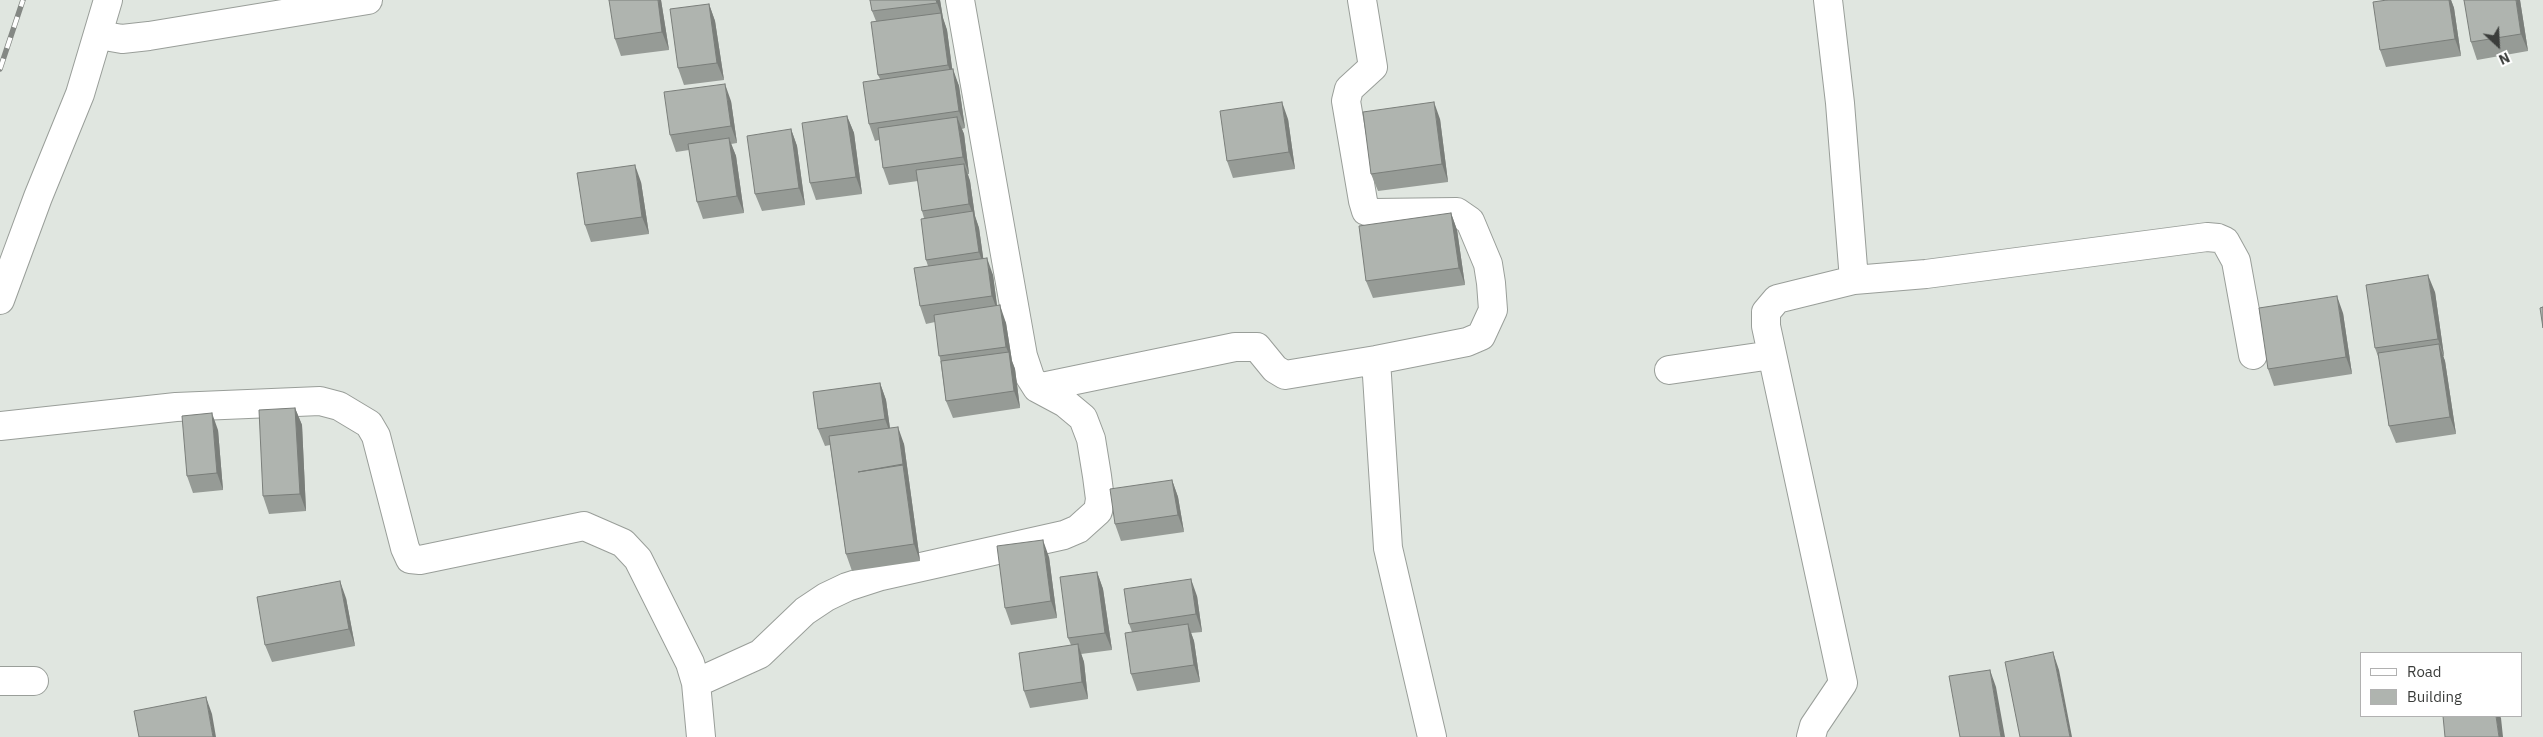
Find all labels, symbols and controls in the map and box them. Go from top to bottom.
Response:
north arrow [2473,20,2523,70]
text: N [2496,48,2513,69]
legend [2360,652,2523,717]
text: Road [2407,662,2442,681]
text: Building [2407,687,2462,706]

